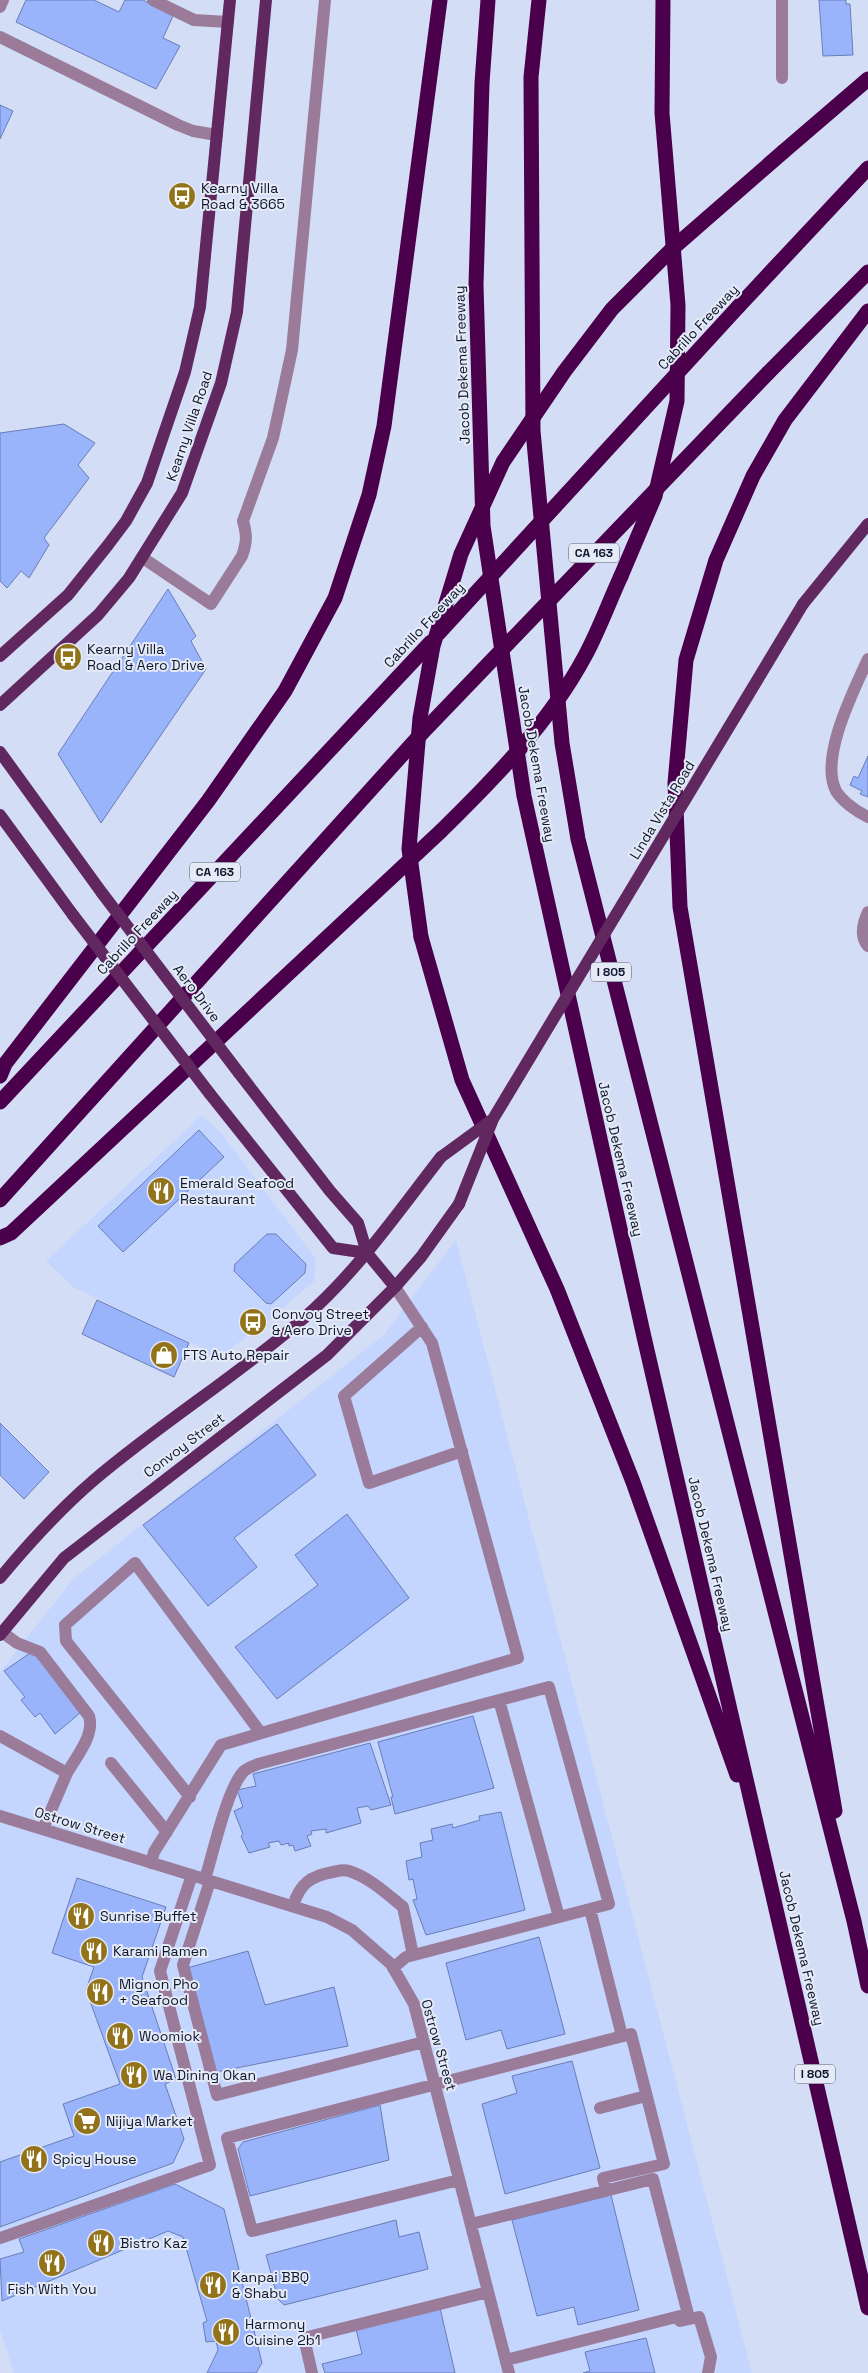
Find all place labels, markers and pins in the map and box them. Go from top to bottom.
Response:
place label: Kearny Villa Road & 3665 [201,179,285,213]
bus stop icon: Kearny Villa Road & 3665 [167,181,197,211]
place label: Kearny Villa Road & Aero Drive [87,640,205,674]
bus stop icon: Kearny Villa Road & Aero Drive [53,642,83,672]
place label: Emerald Seafood Restaurant [180,1174,294,1208]
restaurant icon: Emerald Seafood Restaurant [146,1176,176,1206]
place label: Convoy Street & Aero Drive [272,1305,369,1339]
bus stop icon: Convoy Street & Aero Drive [238,1307,268,1337]
shop icon: FTS Auto Repair [149,1340,179,1370]
place label: FTS Auto Repair [183,1346,289,1364]
restaurant icon: Sunrise Buffet [66,1901,96,1931]
place label: Sunrise Buffet [100,1907,196,1925]
restaurant icon: Karami Ramen [79,1936,109,1966]
place label: Karami Ramen [113,1942,208,1960]
place label: Mignon Pho + Seafood [119,1975,199,2009]
restaurant icon: Mignon Pho + Seafood [85,1977,115,2007]
restaurant icon: Woomiok [105,2021,135,2051]
place label: Woomiok [139,2027,200,2045]
restaurant icon: Wa Dining Okan [119,2060,149,2090]
place label: Wa Dining Okan [153,2066,256,2084]
supermarket icon: Nijiya Market [72,2106,102,2136]
place label: Nijiya Market [106,2112,193,2130]
restaurant icon: Spicy House [19,2144,49,2174]
place label: Spicy House [53,2150,137,2168]
restaurant icon: Bistro Kaz [86,2228,116,2258]
place label: Bistro Kaz [120,2234,188,2252]
restaurant icon: Fish With You [37,2248,67,2278]
place label: Kanpai BBQ & Shabu [232,2268,309,2302]
restaurant icon: Kanpai BBQ & Shabu [198,2270,228,2300]
place label: Fish With You [7,2280,97,2298]
place label: Harmony Cuisine 2b1 [245,2315,321,2349]
restaurant icon: Harmony Cuisine 2b1 [211,2317,241,2347]

